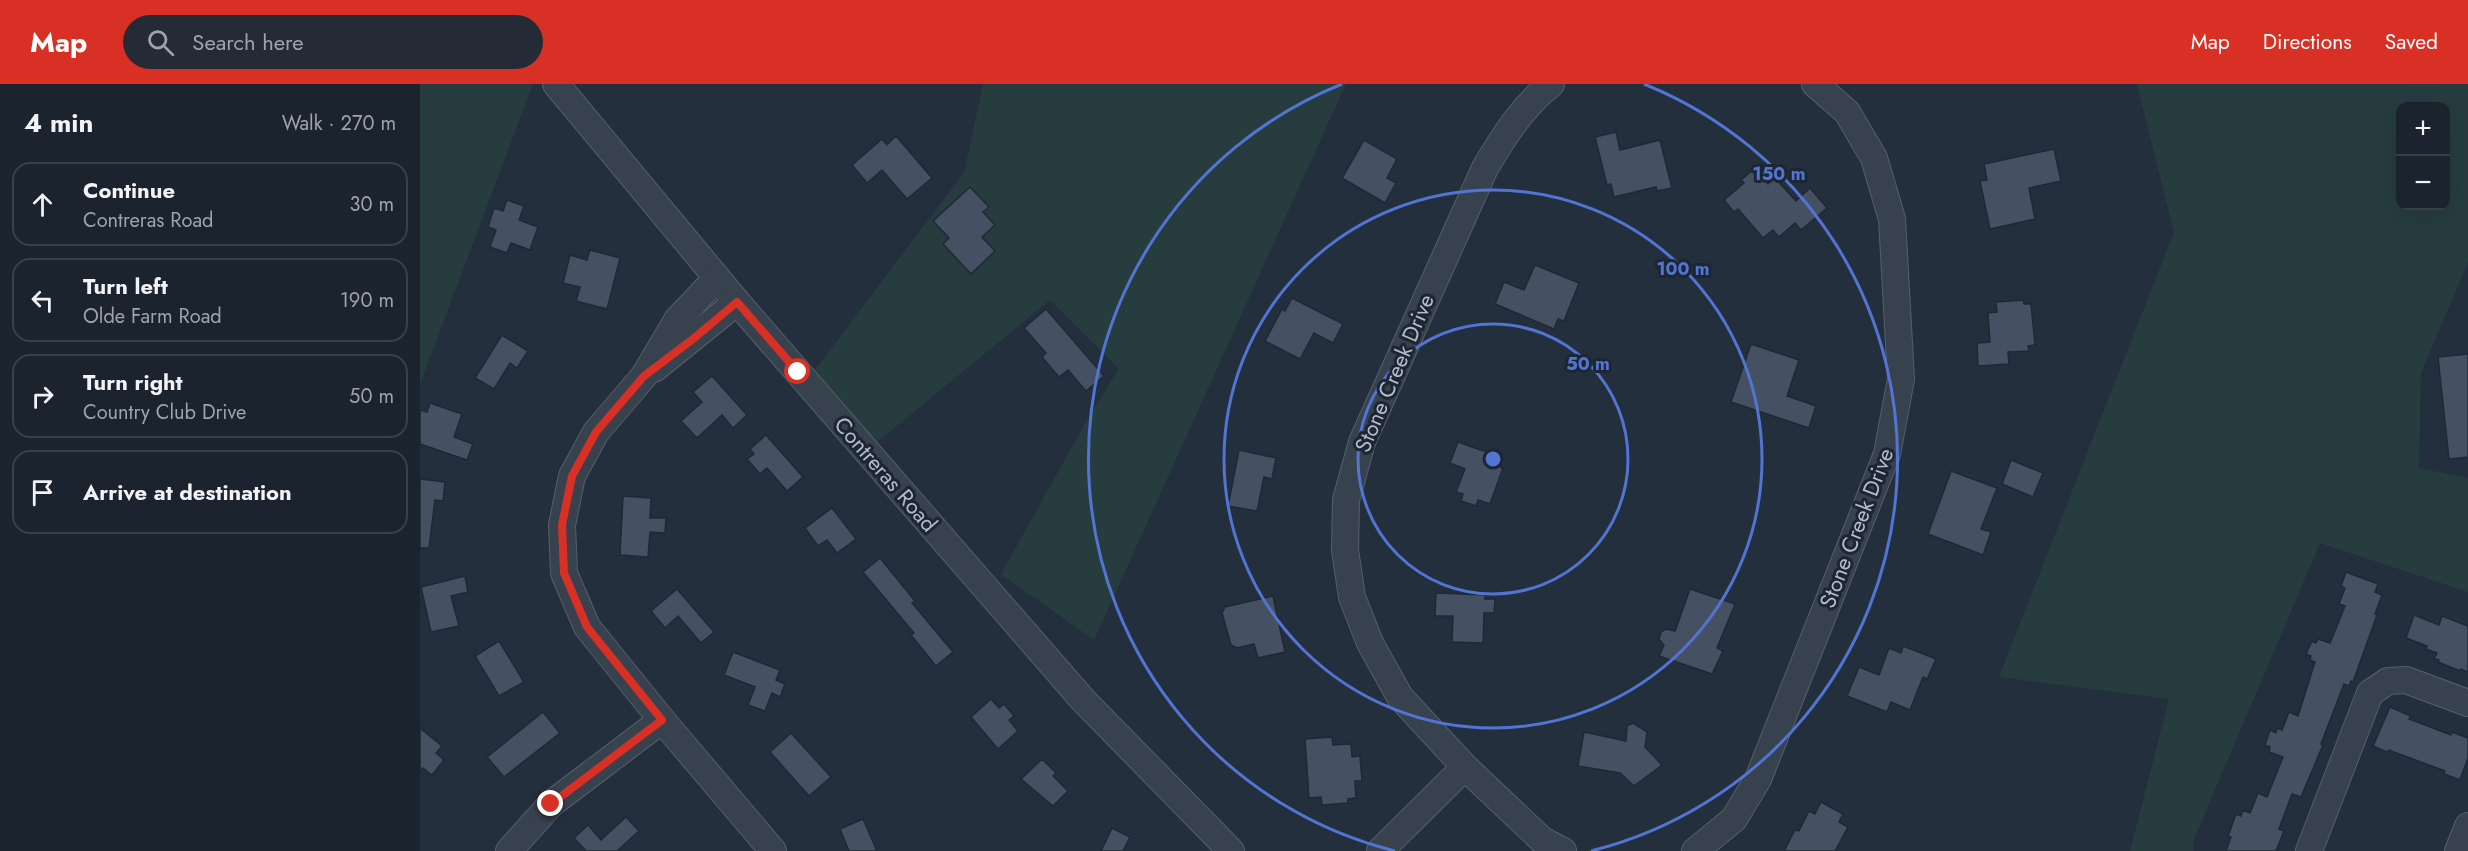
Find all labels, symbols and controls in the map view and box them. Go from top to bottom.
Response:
search box [123,15,543,69]
text: Map [30,22,87,63]
icon: search [144,26,177,59]
text: Search here [192,26,304,58]
text: Map [2191,27,2230,57]
text: Directions [2263,27,2352,57]
text: Saved [2385,27,2438,57]
map controls [2396,102,2450,210]
button: + [2396,102,2450,156]
text: 4 min [24,104,93,142]
text: Walk · 270 m [282,109,396,138]
button: − [2396,156,2450,210]
text: 150 m [1753,161,1805,187]
text: Continue [83,174,175,206]
icon: ahead [26,188,59,221]
text: 30 m [349,190,394,219]
text: Contreras Road [83,206,213,235]
text: 100 m [1656,256,1710,282]
text: Turn left [83,270,168,302]
icon: left [26,284,59,317]
text: 190 m [340,286,394,315]
street label: Stone Creek Drive [1346,289,1442,457]
text: Olde Farm Road [83,302,222,331]
text: 50 m [1566,351,1610,377]
route start [784,358,810,384]
text: Turn right [83,366,183,398]
icon: right [26,380,59,413]
text: 50 m [349,382,394,411]
text: Country Club Drive [83,398,246,427]
street label: Contreras Road [827,409,945,539]
street label: Stone Creek Drive [1811,443,1901,613]
centre of rings [1483,449,1503,469]
icon: arrive [26,476,59,509]
text: Arrive at destination [83,476,292,508]
route end [537,790,563,816]

